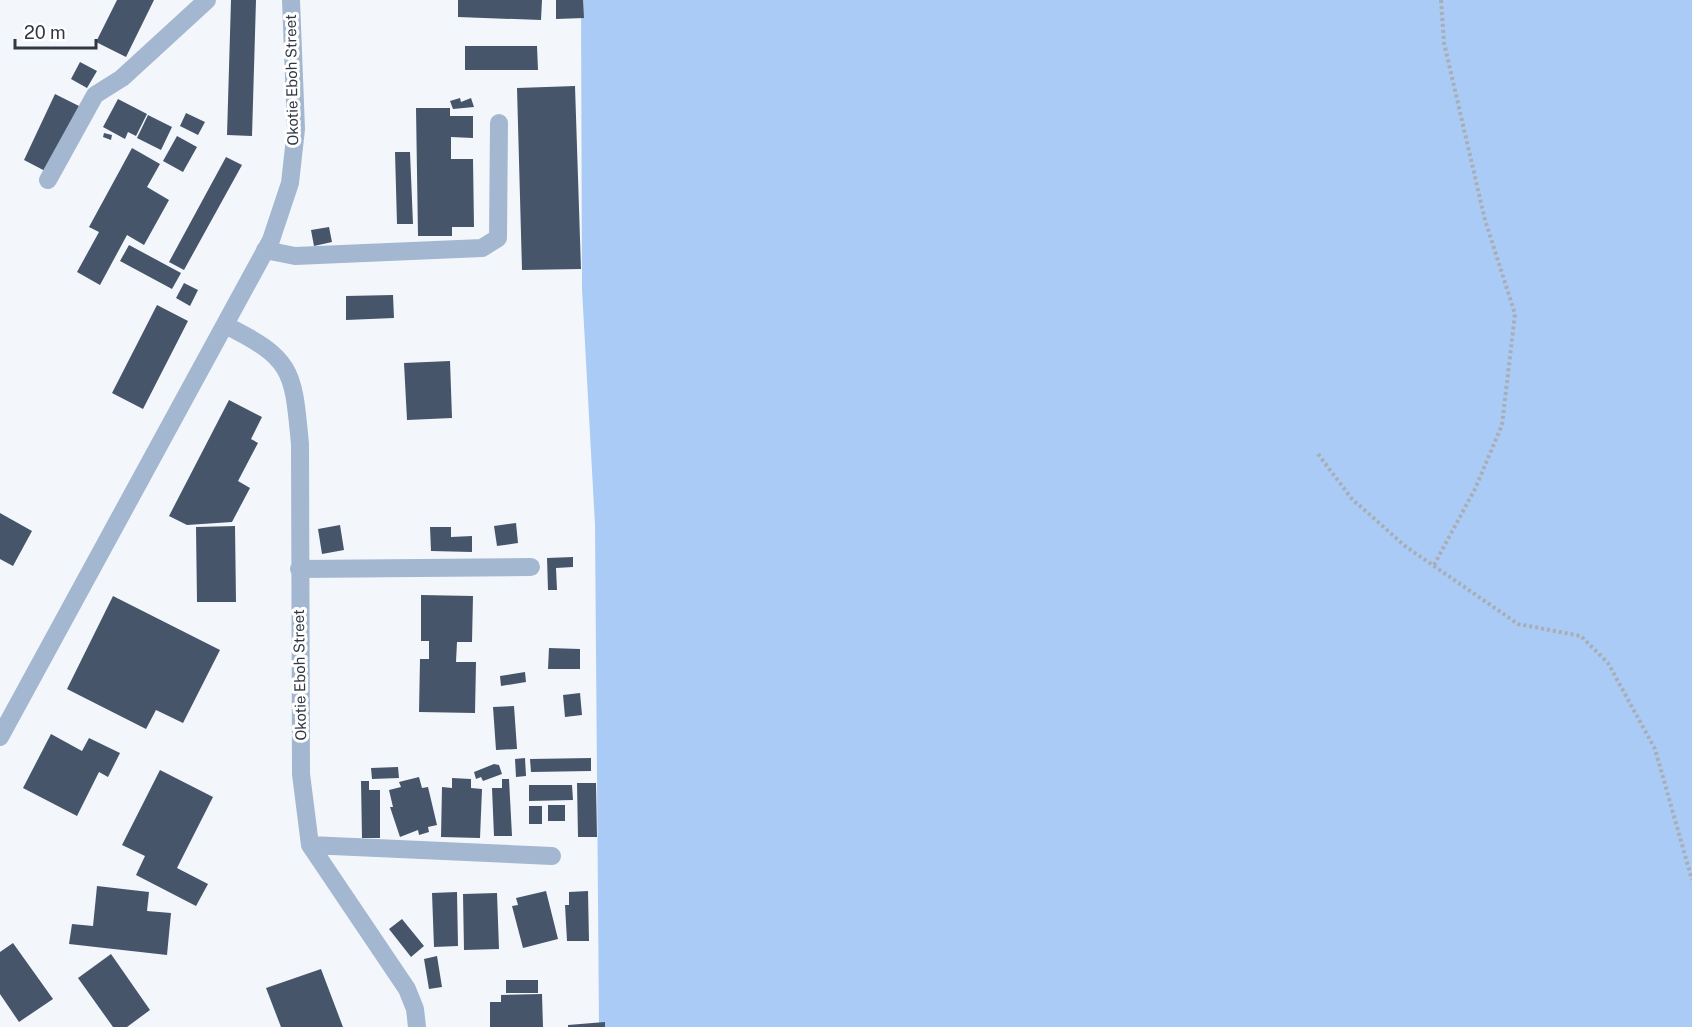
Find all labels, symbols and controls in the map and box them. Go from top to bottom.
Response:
scale bar [15,12,96,50]
street label: Okotie Eboh Street [282,14,301,146]
text: 20 m [24,22,66,43]
street label: Okotie Eboh Street [290,609,309,741]

